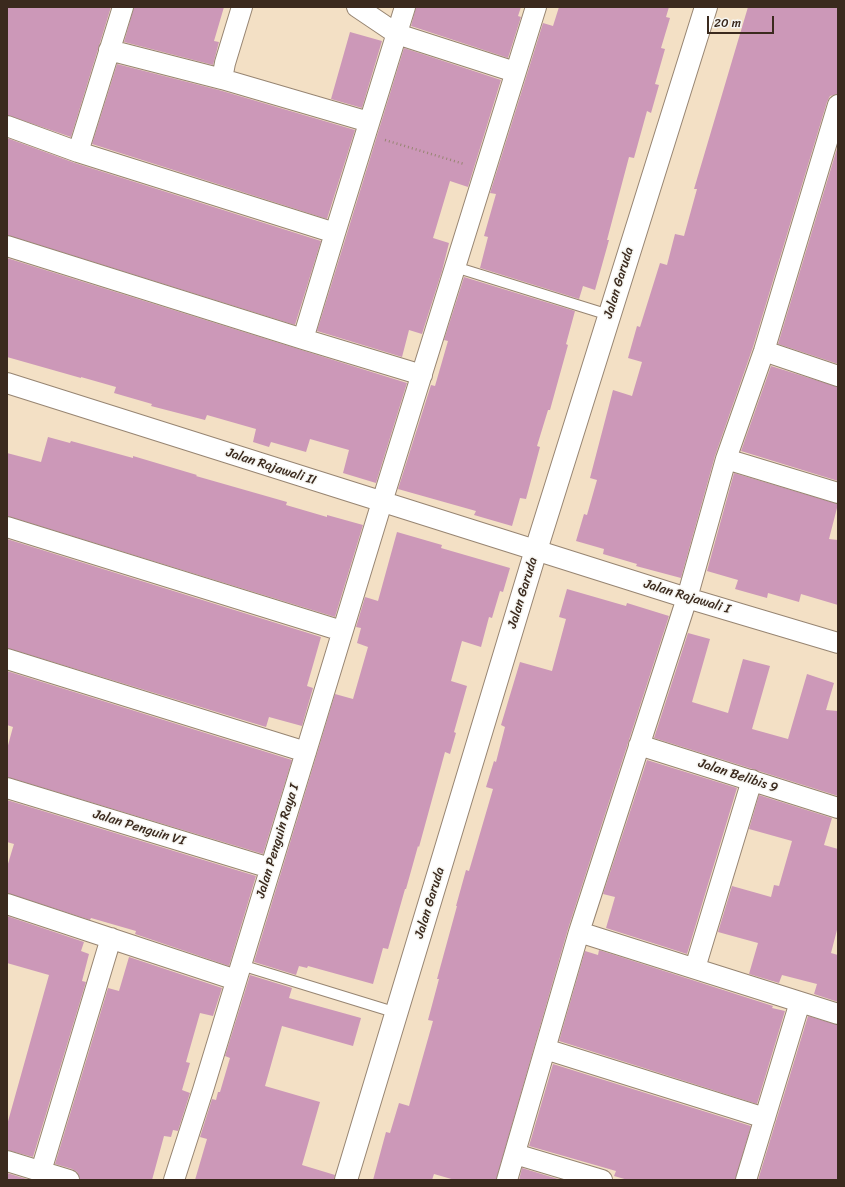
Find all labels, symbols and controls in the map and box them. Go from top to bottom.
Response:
scale bar [709,8,776,34]
text: 20 m [714,12,741,34]
street label: Jalan Garuda [601,246,637,320]
street label: Jalan Rajawali II [224,445,318,489]
street label: Jalan Garuda [505,556,541,630]
street label: Jalan Rajawali I [642,576,732,618]
street label: Jalan Belibis 9 [696,756,780,796]
street label: Jalan Penguin Raya I [253,782,303,900]
street label: Jalan Penguin VI [91,807,187,849]
street label: Jalan Garuda [412,866,448,940]

